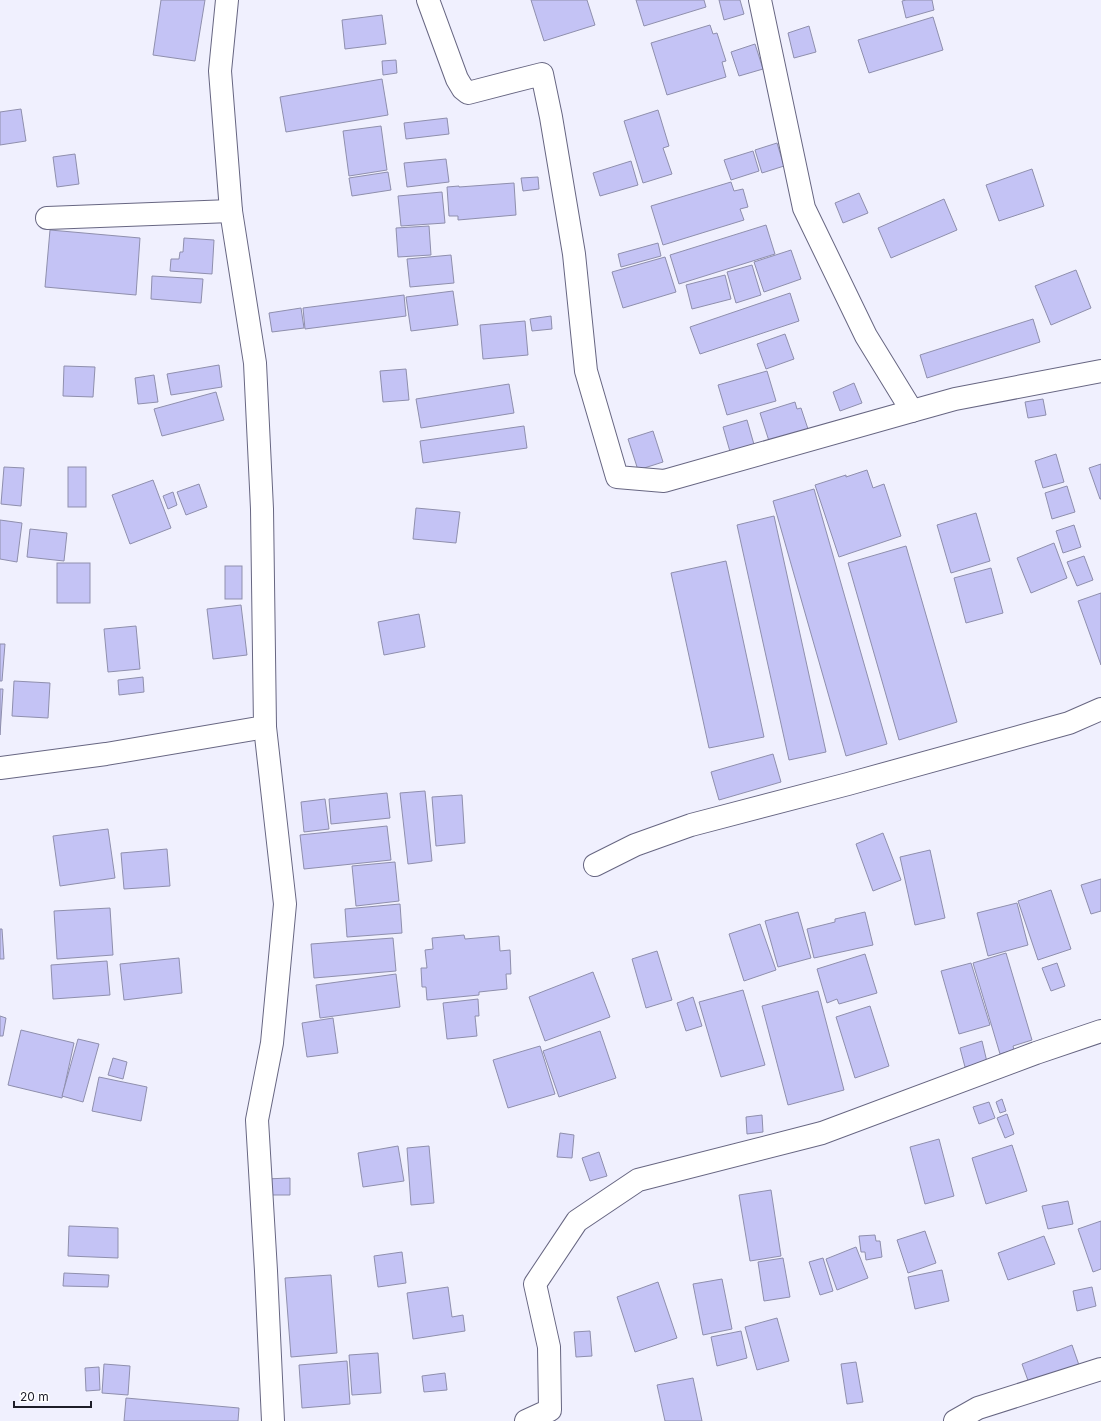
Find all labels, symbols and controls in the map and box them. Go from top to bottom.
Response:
scale bar [14,1383,91,1409]
text: 20 m [20,1389,49,1404]

